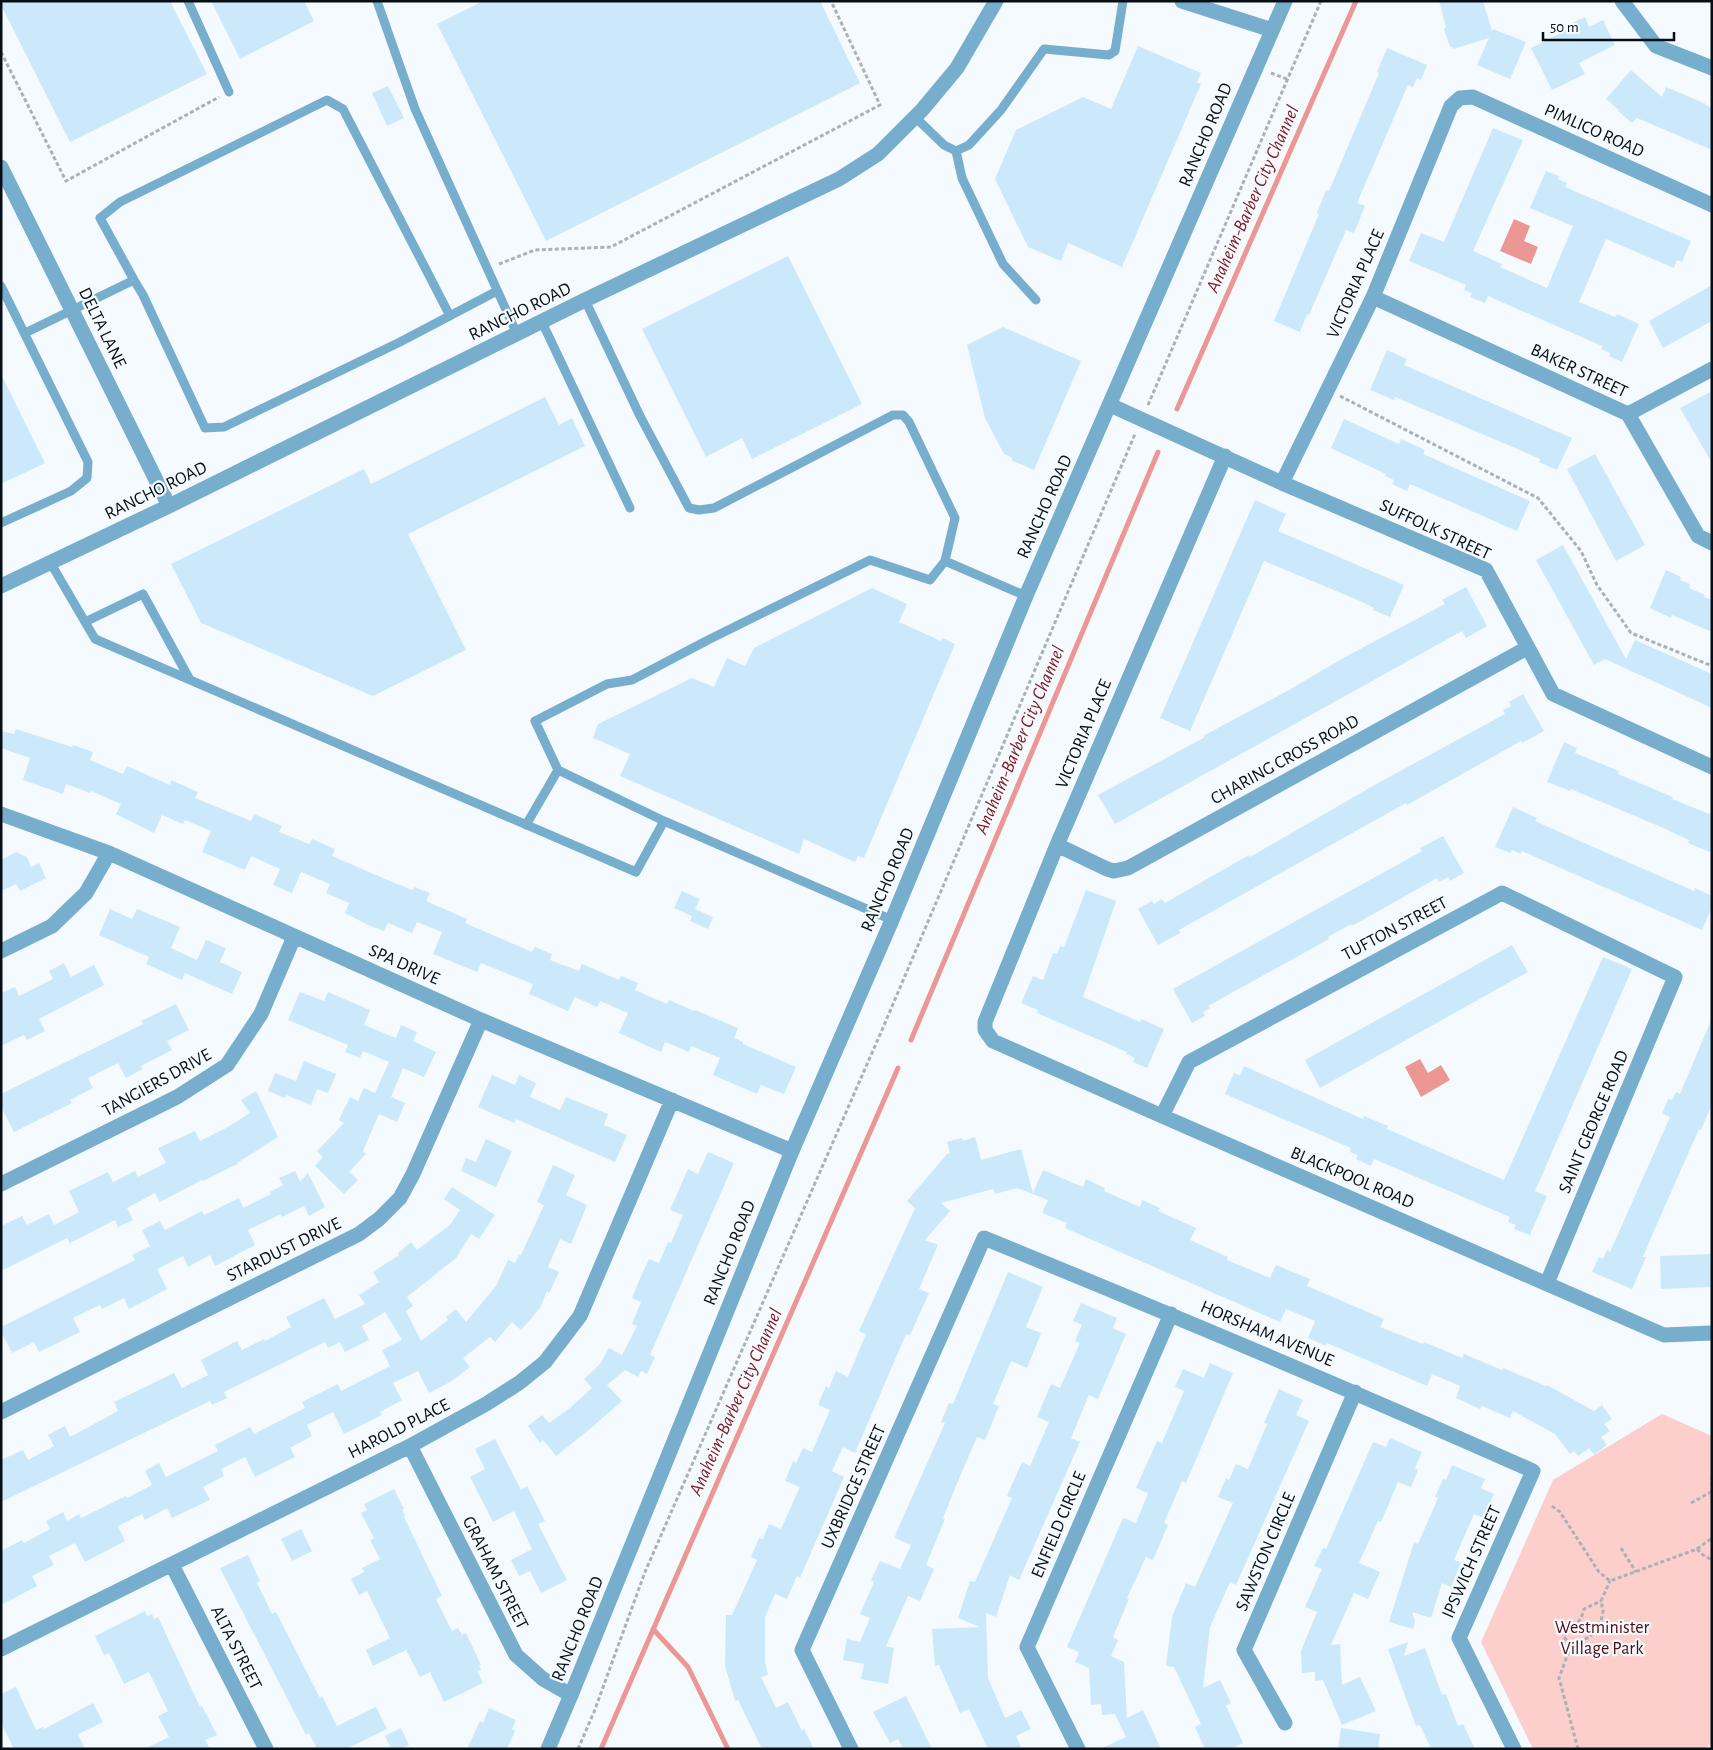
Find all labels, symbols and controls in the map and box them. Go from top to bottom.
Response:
scale bar [1543,10,1674,42]
text: 50 m [1550,20,1579,35]
street label: RANCHO ROAD [1176,80,1236,190]
street label: PIMLICO ROAD [1541,101,1647,161]
water label: Anaheim-Barber City Channel [1203,102,1303,296]
street label: VICTORIA PLACE [1324,227,1388,341]
street label: RANCHO ROAD [466,280,574,344]
street label: DELTA LANE [75,285,129,371]
street label: BAKER STREET [1528,341,1630,401]
street label: RANCHO ROAD [1014,453,1076,561]
street label: RANCHO ROAD [102,459,210,523]
street label: SUFFOLK STREET [1377,496,1493,564]
water label: Anaheim-Barber City Channel [971,643,1068,838]
street label: VICTORIA PLACE [1053,676,1115,791]
street label: CHARING CROSS ROAD [1208,712,1362,808]
street label: RANCHO ROAD [858,825,918,935]
street label: TUFTON STREET [1339,894,1451,964]
street label: SPA DRIVE [366,941,442,989]
street label: TANGIERS DRIVE [100,1046,215,1120]
street label: SAINT GEORGE ROAD [1556,1048,1632,1196]
street label: BLACKPOOL ROAD [1288,1144,1416,1212]
street label: RANCHO ROAD [701,1198,759,1308]
street label: STARDUST DRIVE [224,1215,344,1285]
street label: HORSHAM AVENUE [1198,1298,1337,1370]
water label: Anaheim-Barber City Channel [686,1305,786,1499]
street label: HAROLD PLACE [345,1396,453,1462]
street label: UXBRIDGE STREET [819,1422,889,1552]
street label: ENFIELD CIRCLE [1028,1469,1090,1581]
street label: SAWSTON CIRCLE [1233,1490,1299,1614]
street label: IPSWICH STREET [1439,1503,1505,1621]
street label: GRAHAM STREET [459,1514,531,1633]
street label: RANCHO ROAD [549,1574,607,1684]
street label: ALTA STREET [207,1603,265,1693]
park label: Westminister Village Park [1555,1619,1650,1658]

